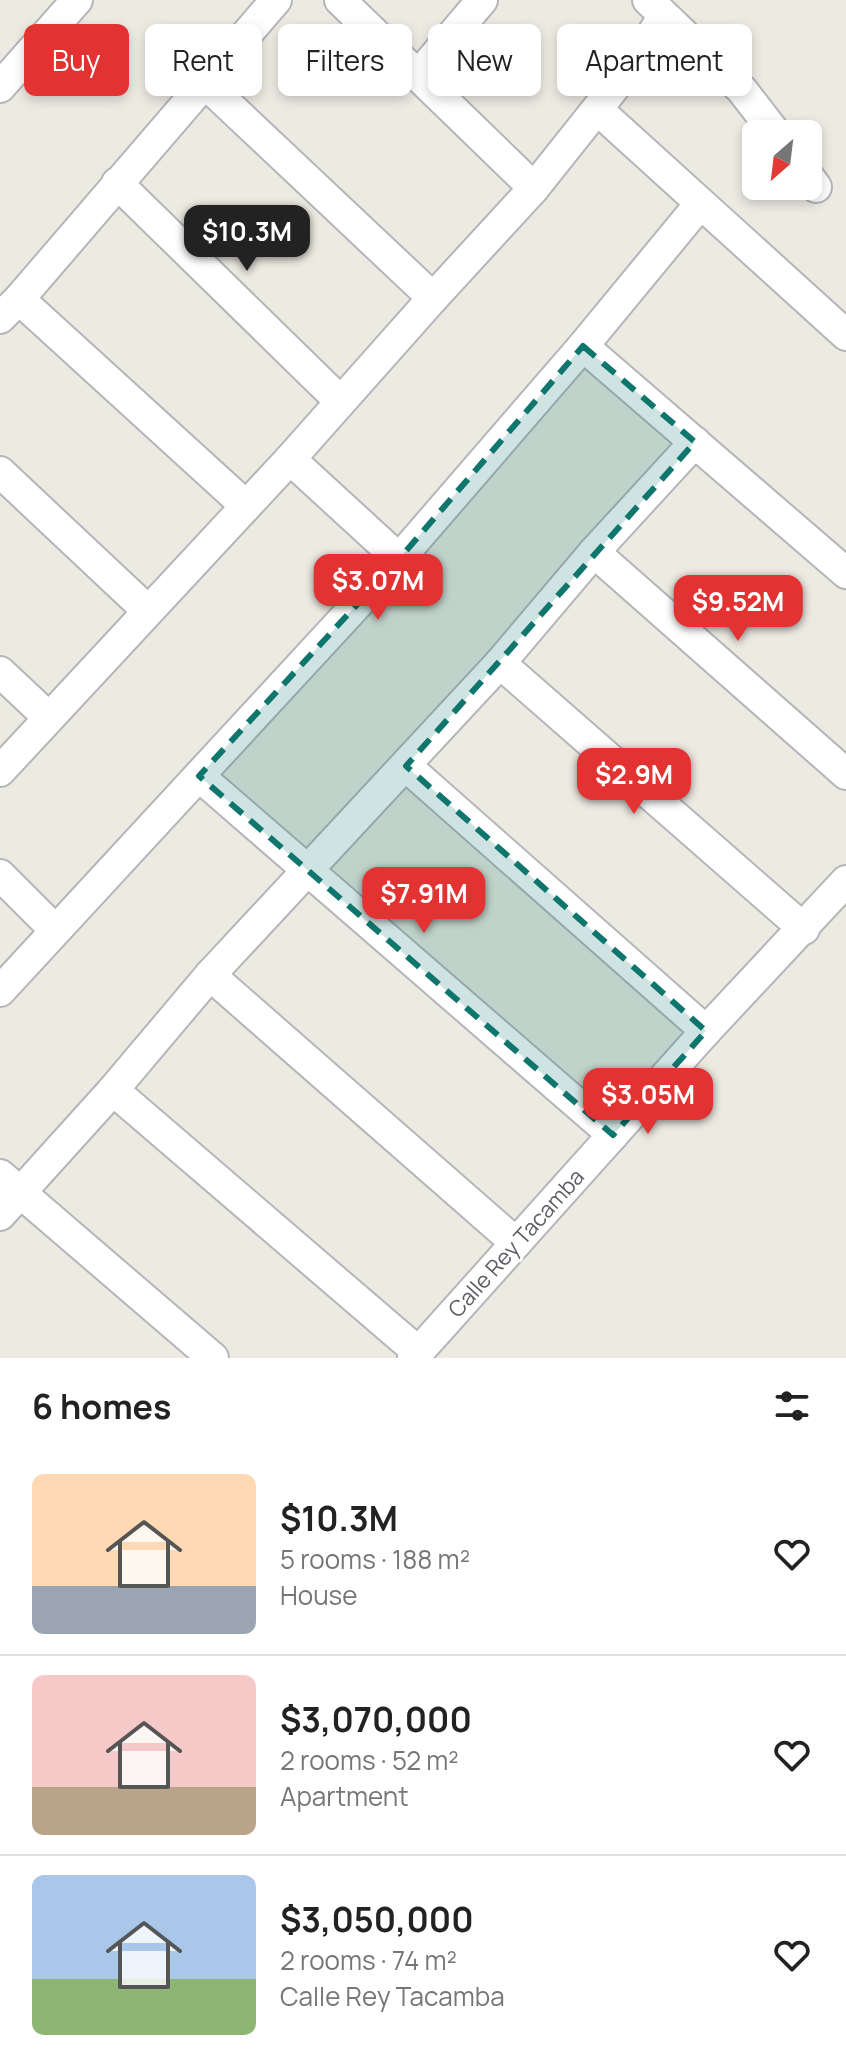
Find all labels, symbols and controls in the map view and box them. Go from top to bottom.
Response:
chip: Buy [24,24,129,96]
chip: Rent [145,24,262,96]
chip: Filters [278,24,412,96]
chip: New [428,24,541,96]
chip: Apartment [557,24,752,96]
north arrow [742,120,822,200]
map controls [742,120,822,200]
pin: $10.3M [182,205,312,273]
text: $10.3M [202,213,292,249]
pin: $3.07M [313,554,443,622]
text: $3.07M [332,562,424,598]
pin: $9.52M [673,575,803,643]
text: $9.52M [692,583,784,619]
pin: $2.9M [578,748,690,816]
text: $2.9M [595,756,673,792]
pin: $7.91M [359,867,489,935]
text: $7.91M [380,875,468,911]
pin: $3.05M [583,1068,713,1136]
text: $3.05M [601,1076,695,1112]
street label: Calle Rey Tacamba [441,1162,591,1324]
text: 6 homes [32,1383,171,1429]
icon: filters [770,1384,814,1428]
text: $10.3M [280,1495,398,1541]
icon: home [96,1506,192,1602]
icon: heart [770,1532,814,1576]
text: 5 rooms · 188 m² [280,1541,470,1577]
text: House [280,1577,357,1613]
text: $3,070,000 [280,1696,472,1742]
icon: home [96,1707,192,1803]
icon: heart [770,1733,814,1777]
text: 2 rooms · 52 m² [280,1742,459,1778]
text: Apartment [280,1778,409,1814]
text: $3,050,000 [280,1896,474,1942]
icon: home [96,1907,192,2003]
icon: heart [770,1933,814,1977]
text: 2 rooms · 74 m² [280,1942,457,1978]
text: Calle Rey Tacamba [280,1978,505,2014]

